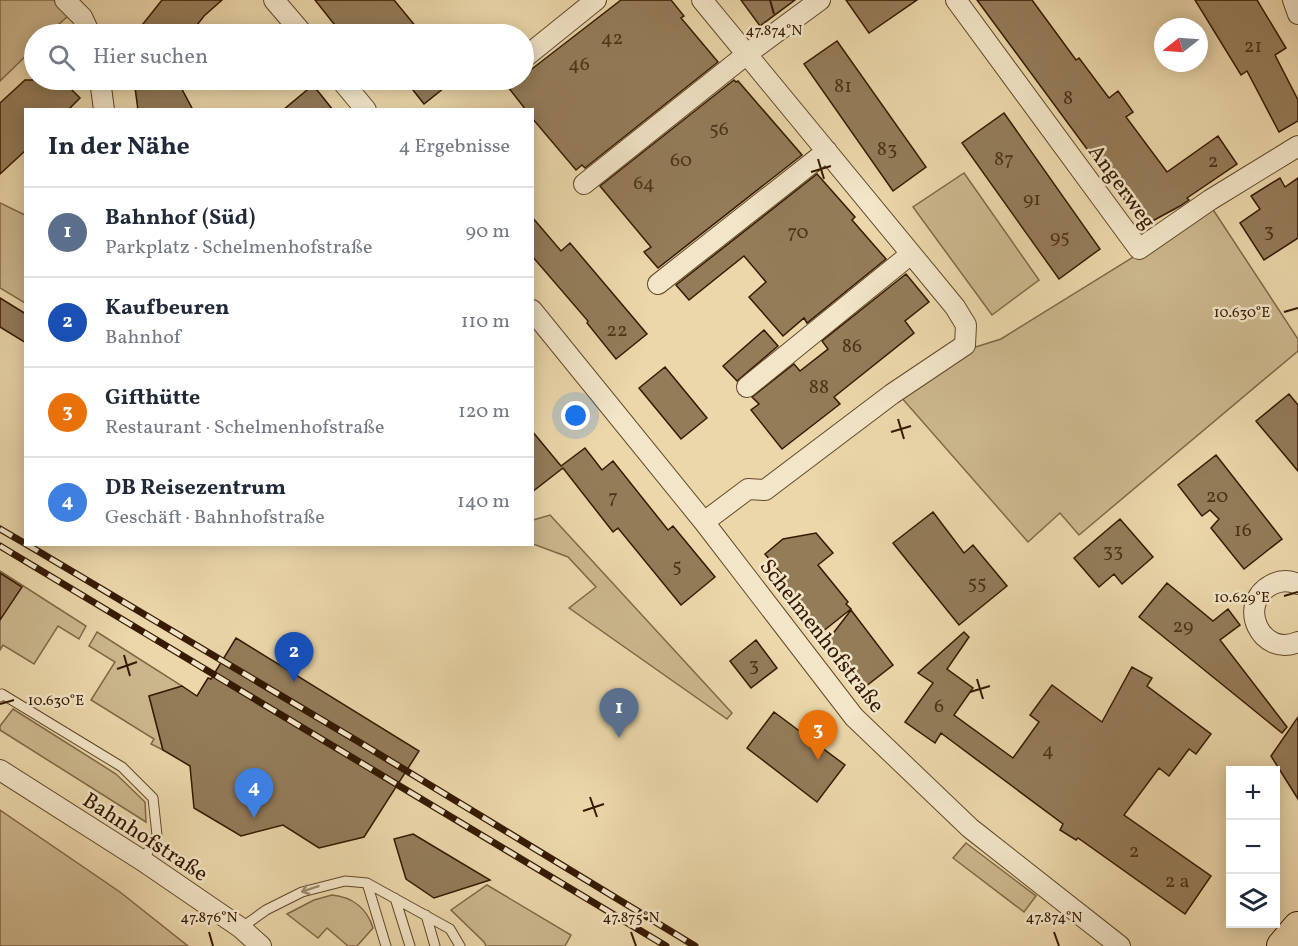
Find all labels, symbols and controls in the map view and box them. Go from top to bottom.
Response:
north arrow [1154,18,1208,72]
text: 47.874°N [746,21,802,42]
search box [24,24,534,90]
house number: 42 [601,25,623,53]
house number: 21 [1244,33,1262,61]
icon: search [45,41,78,74]
text: Hier suchen [93,42,208,73]
house number: 46 [568,51,590,79]
house number: 81 [834,73,852,101]
house number: 8 [1063,85,1073,113]
house number: 56 [709,116,729,144]
text: In der Nähe [48,129,190,165]
text: 4 Ergebnisse [398,133,510,161]
house number: 83 [877,136,897,164]
street label: Angerweg [1080,139,1162,236]
house number: 87 [994,146,1014,174]
house number: 60 [670,147,692,175]
house number: 2 [1208,148,1218,176]
house number: 64 [633,170,655,198]
house number: 91 [1023,186,1041,214]
text: Bahnhof (Süd) [105,203,255,234]
text: 1 [63,218,72,246]
text: 90 m [466,218,510,246]
house number: 3 [1264,218,1274,246]
house number: 70 [788,219,808,247]
house number: 95 [1050,224,1070,252]
text: Parkplatz · Schelmenhofstraße [105,234,372,262]
text: Kaufbeuren [105,293,230,324]
text: 10.630°E [1214,303,1270,324]
text: 2 [62,308,73,336]
text: 110 m [461,308,510,336]
house number: 22 [606,317,628,345]
text: Bahnhof [105,324,181,352]
house number: 86 [842,333,862,361]
house number: 88 [809,374,829,402]
text: Gifthütte [105,383,200,414]
text: 3 [62,398,73,426]
text: 120 m [458,398,510,426]
your location [561,401,590,430]
text: Restaurant · Schelmenhofstraße [105,414,385,442]
text: DB Reisezentrum [105,473,286,504]
house number: 20 [1206,483,1228,511]
house number: 7 [608,484,618,512]
text: 4 [61,488,74,516]
text: 140 m [457,488,510,516]
text: Geschäft · Bahnhofstraße [105,504,325,532]
house number: 16 [1234,517,1252,545]
house number: 33 [1103,538,1123,566]
house number: 5 [672,553,682,581]
street label: Schelmenhofstraße [751,553,891,720]
house number: 55 [967,570,987,598]
text: 10.629°E [1214,588,1270,609]
house number: 29 [1173,613,1193,641]
pin: 2 [274,632,314,682]
house number: 3 [749,652,759,680]
pin: 1 [600,688,638,738]
text: 10.630°E [28,691,84,712]
house number: 6 [934,693,944,721]
pin: 3 [798,710,838,760]
house number: 4 [1042,737,1054,765]
map controls [1226,766,1280,928]
button: + [1226,766,1280,820]
pin: 4 [234,768,274,818]
street label: Bahnhofstraße [76,786,214,890]
button: − [1226,820,1280,874]
house number: 2 [1129,838,1139,866]
house number: 2 a [1165,868,1189,896]
button: layers [1226,874,1280,928]
one-way arrow [301,885,320,896]
text: 47.876°N [180,908,238,929]
text: 47.875°N [602,908,660,929]
text: 47.874°N [1026,908,1082,929]

